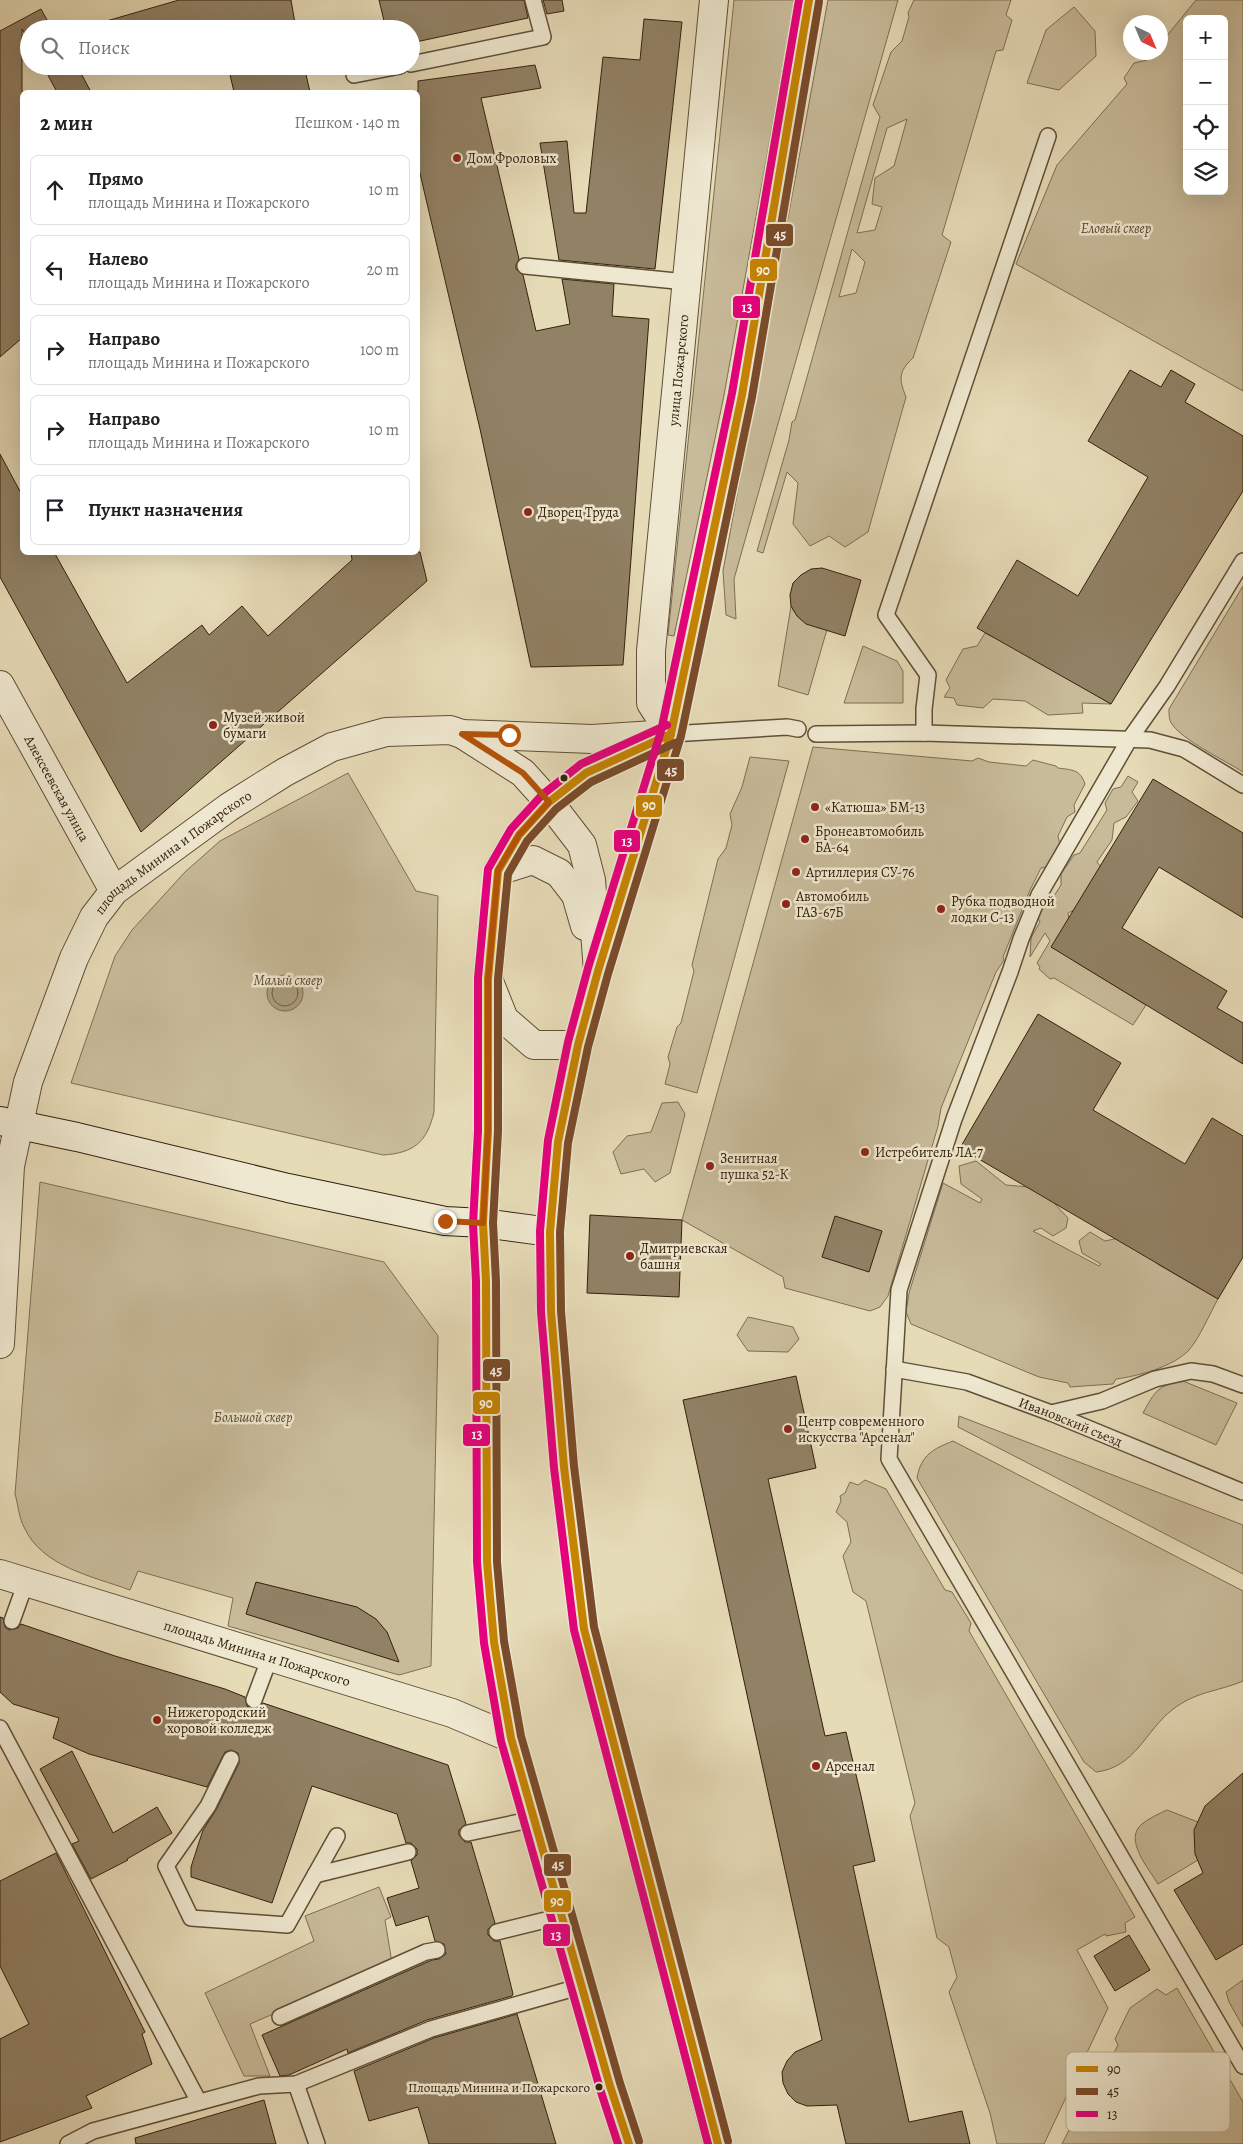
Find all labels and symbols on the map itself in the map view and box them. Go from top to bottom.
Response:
north arrow [1123,15,1168,60]
place label: Дом Фроловых [467,149,557,168]
marker: Дом Фроловых [451,152,463,164]
park label: Еловый сквер [1081,219,1152,238]
line badge: 45 [765,223,794,247]
text: 45 [774,225,786,244]
line badge: 90 [749,258,778,282]
text: 90 [756,261,770,280]
line badge: 13 [732,295,761,319]
text: 13 [741,298,753,317]
street label: улица Пожарского [663,313,693,428]
place label: Дворец Труда [538,503,620,522]
marker: Дворец Труда [522,506,534,518]
place label: Музей живой бумаги [223,708,305,743]
marker: Музей живой бумаги [207,719,219,731]
route start [498,724,521,747]
street label: Алексеевская улица [20,731,94,845]
line badge: 45 [656,758,685,782]
text: 45 [665,761,677,780]
unlabelled marker [559,773,569,783]
street label: площадь Минина и Пожарского [90,786,255,918]
line badge: 90 [635,794,663,818]
text: 90 [642,796,656,815]
place label: «Катюша» БМ-13 [825,798,925,817]
marker: «Катюша» БМ-13 [809,801,821,813]
place label: Бронеавтомобиль БА-64 [815,822,924,857]
line badge: 13 [613,829,641,853]
text: 13 [621,832,633,851]
marker: Бронеавтомобиль БА-64 [799,833,811,845]
place label: Артиллерия СУ-76 [805,863,915,882]
marker: Артиллерия СУ-76 [790,866,802,878]
place label: Автомобиль ГАЗ-67Б [795,887,869,922]
place label: Рубка подводной лодки С-13 [951,892,1055,927]
marker: Автомобиль ГАЗ-67Б [780,898,792,910]
marker: Рубка подводной лодки С-13 [935,903,947,915]
park label: Малый сквер [253,971,323,990]
place label: Истребитель ЛА-7 [875,1143,983,1162]
marker: Истребитель ЛА-7 [859,1146,871,1158]
place label: Зенитная пушка 52-К [720,1149,789,1184]
marker: Зенитная пушка 52-К [704,1160,716,1172]
route end [434,1210,457,1233]
place label: Дмитриевская башня [640,1239,728,1274]
marker: Дмитриевская башня [624,1250,636,1262]
line badge: 45 [482,1358,511,1382]
text: 45 [490,1361,502,1380]
line badge: 90 [472,1391,501,1415]
street label: Ивановский съезд [1016,1392,1125,1451]
text: 90 [479,1394,493,1413]
park label: Большой сквер [214,1408,293,1427]
place label: Центр современного искусства "Арсенал" [798,1412,924,1447]
line badge: 13 [462,1423,491,1447]
marker: Центр современного искусства "Арсенал" [782,1423,794,1435]
text: 13 [471,1425,483,1444]
street label: площадь Минина и Пожарского [162,1615,353,1691]
place label: Нижегородский хоровой колледж [167,1703,272,1738]
marker: Нижегородский хоровой колледж [151,1714,163,1726]
place label: Арсенал [825,1757,875,1776]
marker: Арсенал [810,1760,822,1772]
line badge: 45 [543,1853,572,1877]
text: 45 [552,1855,564,1874]
line badge: 90 [543,1889,572,1913]
text: 90 [550,1892,564,1911]
line badge: 13 [542,1923,571,1947]
text: 13 [550,1926,562,1945]
legend [1066,2052,1230,2132]
text: 90 [1107,2060,1121,2079]
place label: Площадь Минина и Пожарского [408,2079,590,2096]
marker: Площадь Минина и Пожарского [594,2082,604,2092]
text: 45 [1107,2082,1119,2101]
text: 13 [1107,2105,1118,2124]

